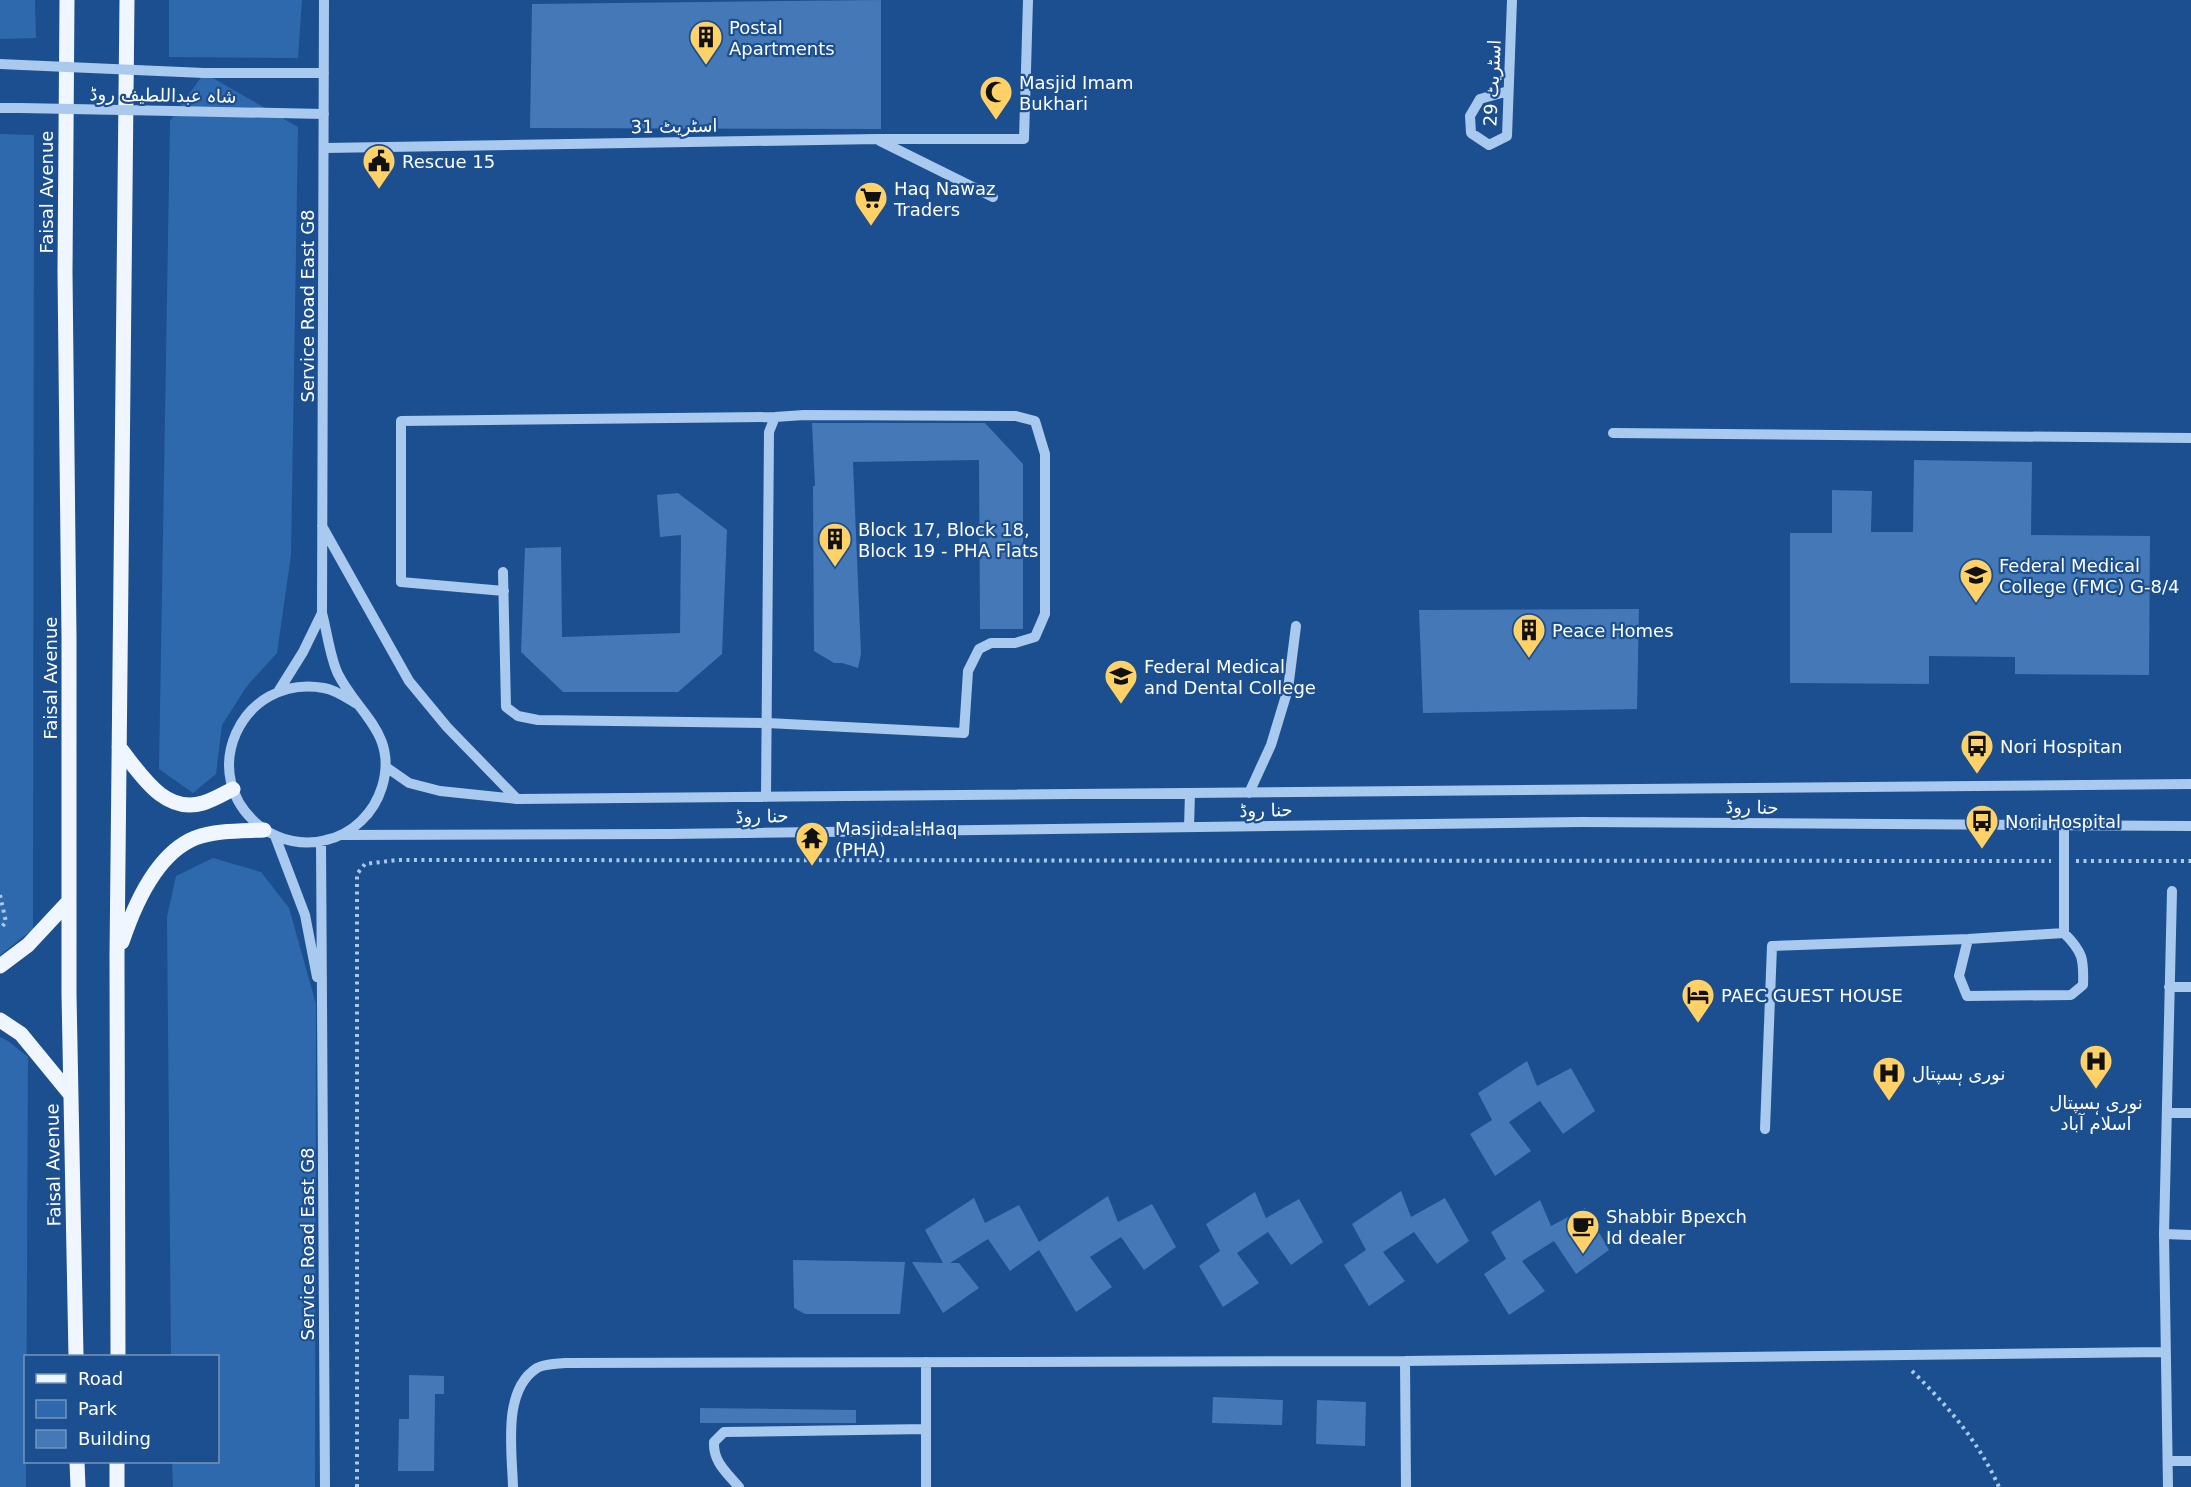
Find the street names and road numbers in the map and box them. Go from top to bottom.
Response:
street label: اسٹریٹ 29 [1479,39,1506,127]
street label: شاہ عبداللطیف روڈ [89,83,237,108]
street label: اسٹریٹ 31 [630,115,718,138]
street label: Faisal Avenue [36,131,57,253]
street label: Service Road East G8 [297,209,318,403]
street label: Faisal Avenue [40,617,61,739]
street label: حنا روڈ [1725,796,1779,819]
street label: حنا روڈ [1239,799,1293,822]
street label: حنا روڈ [735,805,789,828]
street label: Faisal Avenue [41,1103,65,1227]
street label: Service Road East G8 [297,1147,318,1341]

